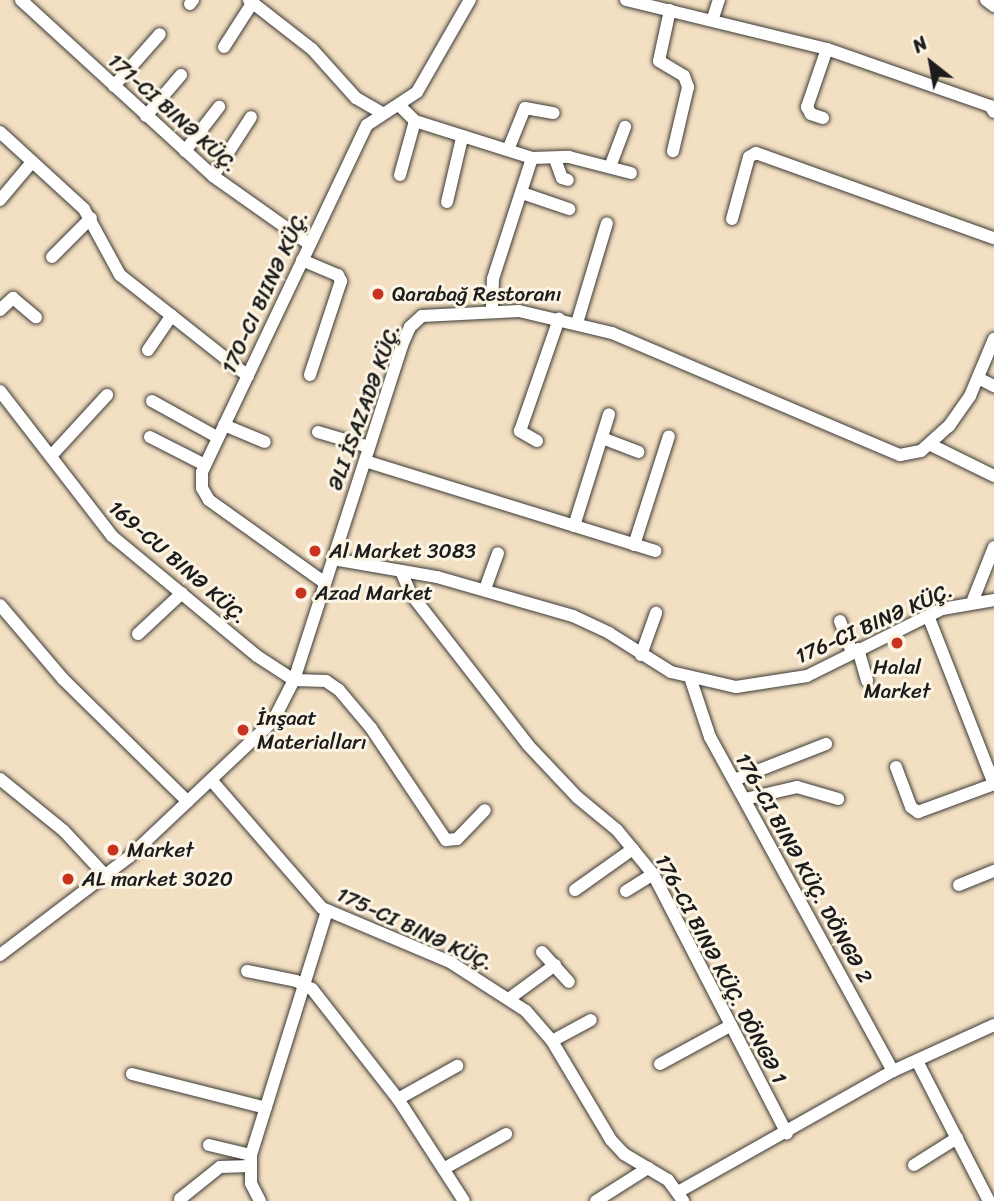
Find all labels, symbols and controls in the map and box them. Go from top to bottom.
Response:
text: N [906,27,934,62]
north arrow [896,28,966,98]
street label: 171-CI BINƏ KÜÇ. [102,47,244,179]
street label: 17O-CI BIINƏ KÜÇ. [216,206,314,378]
place label: Qarabağ Restoranı [392,281,562,307]
marker: Qarabağ Restoranı [370,286,386,302]
street label: ƏLI İSAZADƏ KÜÇ. [322,320,406,494]
street label: 169-CU BINƏ KÜÇ. [103,494,253,630]
place label: Al Market 3083 [329,538,475,564]
marker: Al Market 3083 [307,543,323,559]
street label: 176-CI BINƏ KÜÇ. [791,577,957,669]
place label: Azad Market [315,580,433,606]
marker: Azad Market [293,585,309,601]
marker: Halal Market [889,635,905,651]
place label: Halal Market [864,654,930,704]
place label: İnşaat Materialları [257,705,367,755]
marker: İnşaat Materialları [235,722,251,738]
street label: 176-CI BINƏ KÜÇ. DÖNGƏ 2 [730,748,878,988]
place label: Market [127,837,194,863]
marker: Market [105,842,121,858]
street label: 176-CI BINƏ KÜÇ. DÖNGƏ 1 [649,849,793,1089]
place label: AL market 3020 [82,866,233,892]
marker: AL market 3020 [60,871,76,887]
street label: 175-CI BINƏ KÜÇ. [332,881,498,977]

